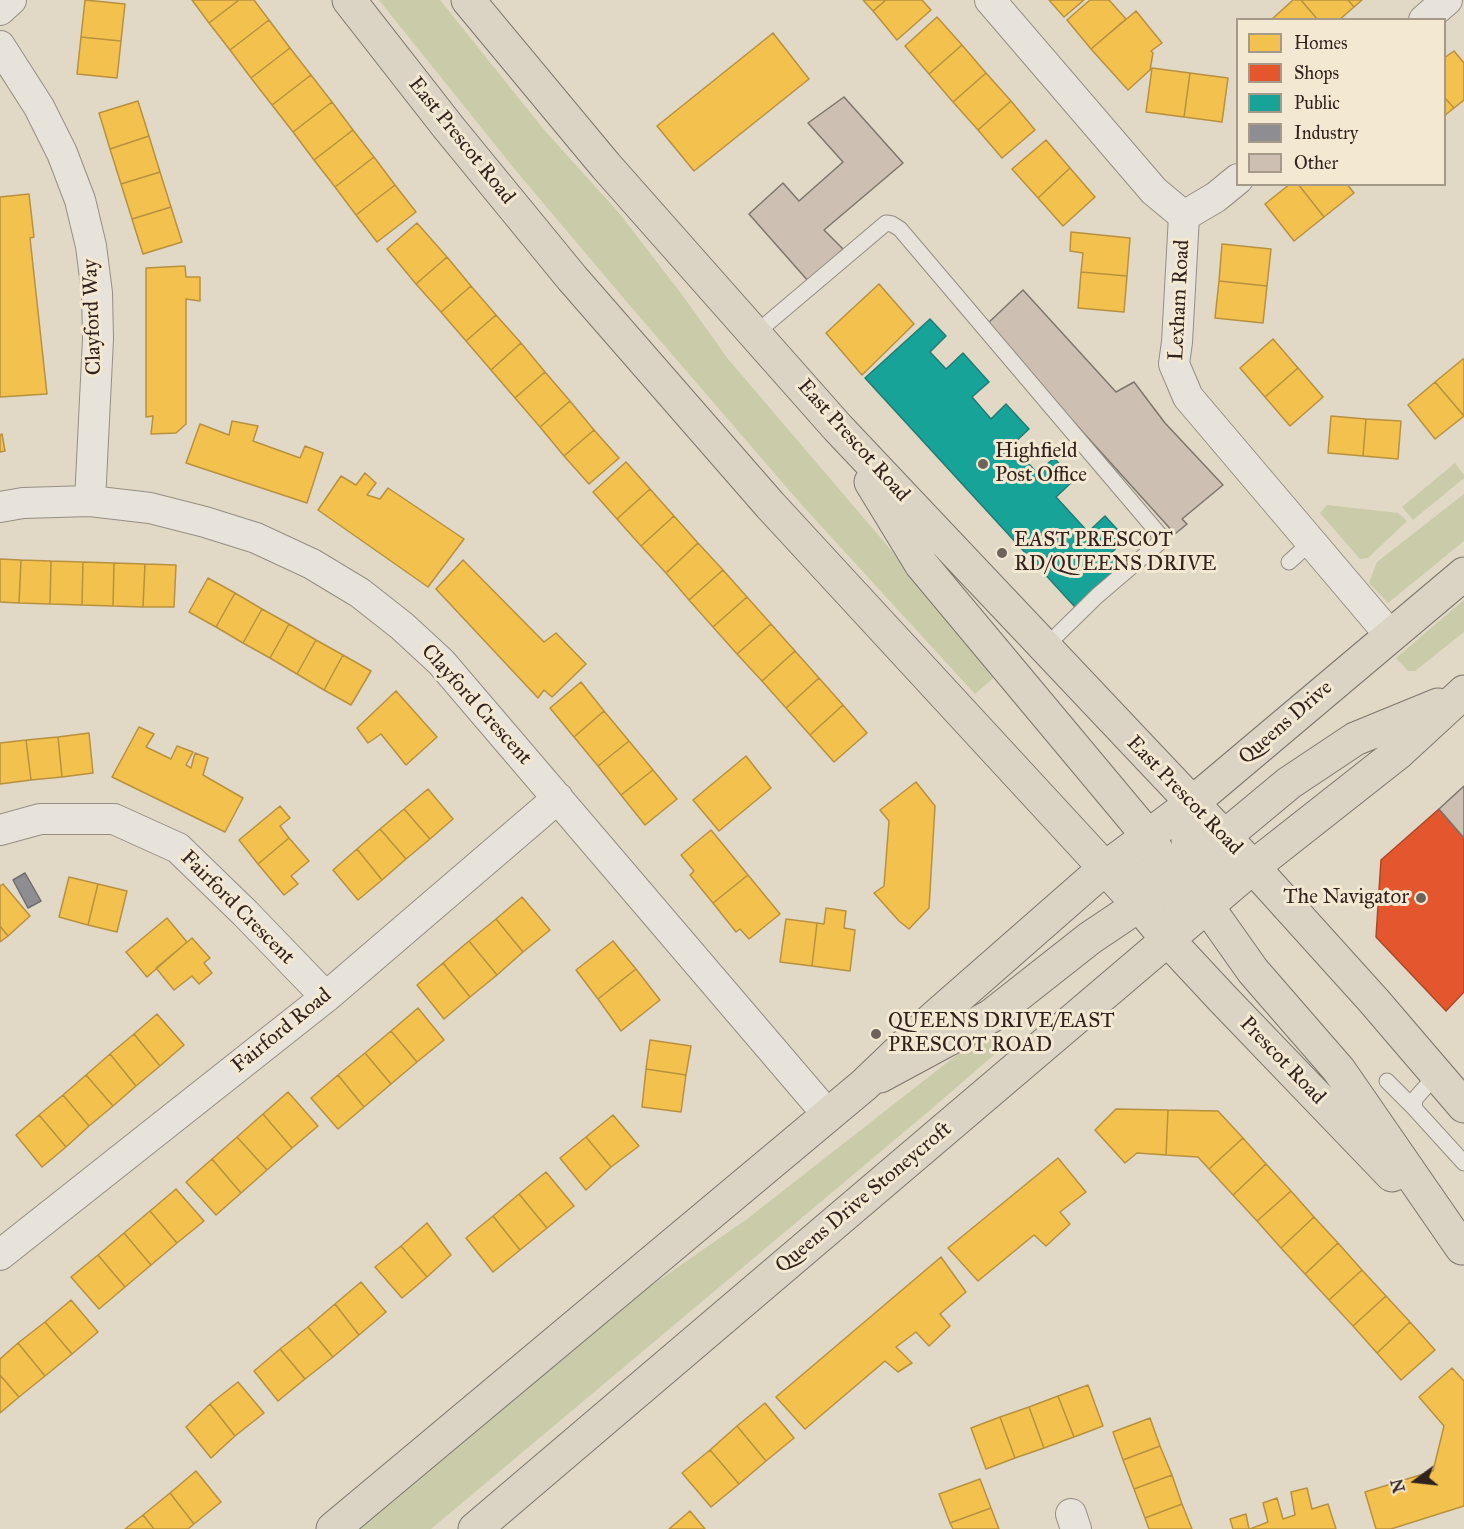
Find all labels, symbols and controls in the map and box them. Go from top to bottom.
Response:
legend [1236,18,1446,186]
text: Homes [1294,32,1348,54]
text: Shops [1294,62,1339,84]
street label: East Prescot Road [402,72,520,210]
text: Public [1294,92,1340,114]
text: Industry [1294,122,1358,144]
text: Other [1294,152,1338,174]
street label: Lexham Road [1164,239,1196,361]
street label: Clayford Way [78,258,108,376]
street label: East Prescot Road [791,375,915,507]
place label: Highfield Post Office [995,439,1087,489]
marker: Highfield Post Office [976,457,990,471]
place label: EAST PRESCOT RD/QUEENS DRIVE [1014,528,1216,578]
marker: EAST PRESCOT RD/QUEENS DRIVE [995,546,1009,560]
street label: Clayford Crescent [415,639,537,771]
street label: Queens Drive [1234,676,1338,770]
street label: East Prescot Road [1121,731,1247,861]
street label: Fairford Crescent [175,846,299,970]
place label: The Navigator [1283,885,1409,911]
marker: The Navigator [1414,891,1428,905]
street label: Fairford Road [227,983,337,1079]
place label: QUEENS DRIVE/EAST PRESCOT ROAD [888,1009,1115,1059]
street label: Prescot Road [1234,1012,1330,1110]
marker: QUEENS DRIVE/EAST PRESCOT ROAD [869,1027,883,1041]
street label: Queens Drive Stoneycroft [771,1117,957,1279]
north arrow [1386,1451,1446,1511]
text: N [1387,1477,1409,1495]

